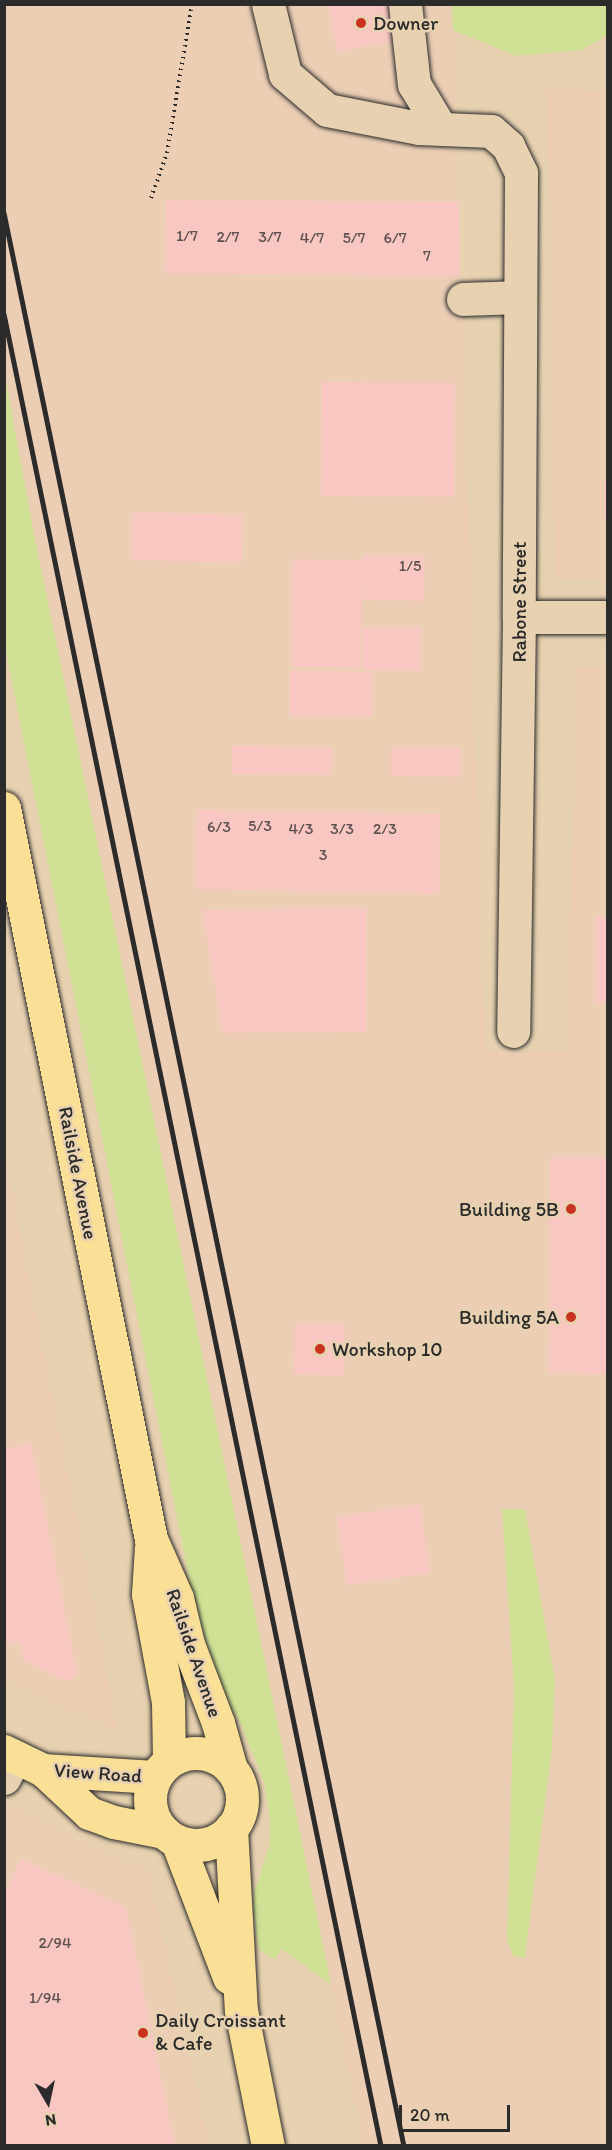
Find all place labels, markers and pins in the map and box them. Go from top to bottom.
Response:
place label: Downer [373,11,438,35]
marker: Downer [354,16,368,30]
place label: Building 5B [459,1197,559,1221]
marker: Building 5B [564,1202,578,1216]
place label: Building 5A [459,1305,559,1329]
marker: Building 5A [564,1310,578,1324]
place label: Workshop 10 [332,1337,443,1361]
marker: Workshop 10 [313,1342,327,1356]
place label: Daily Croissant & Cafe [155,2009,286,2056]
marker: Daily Croissant & Cafe [136,2026,150,2040]

